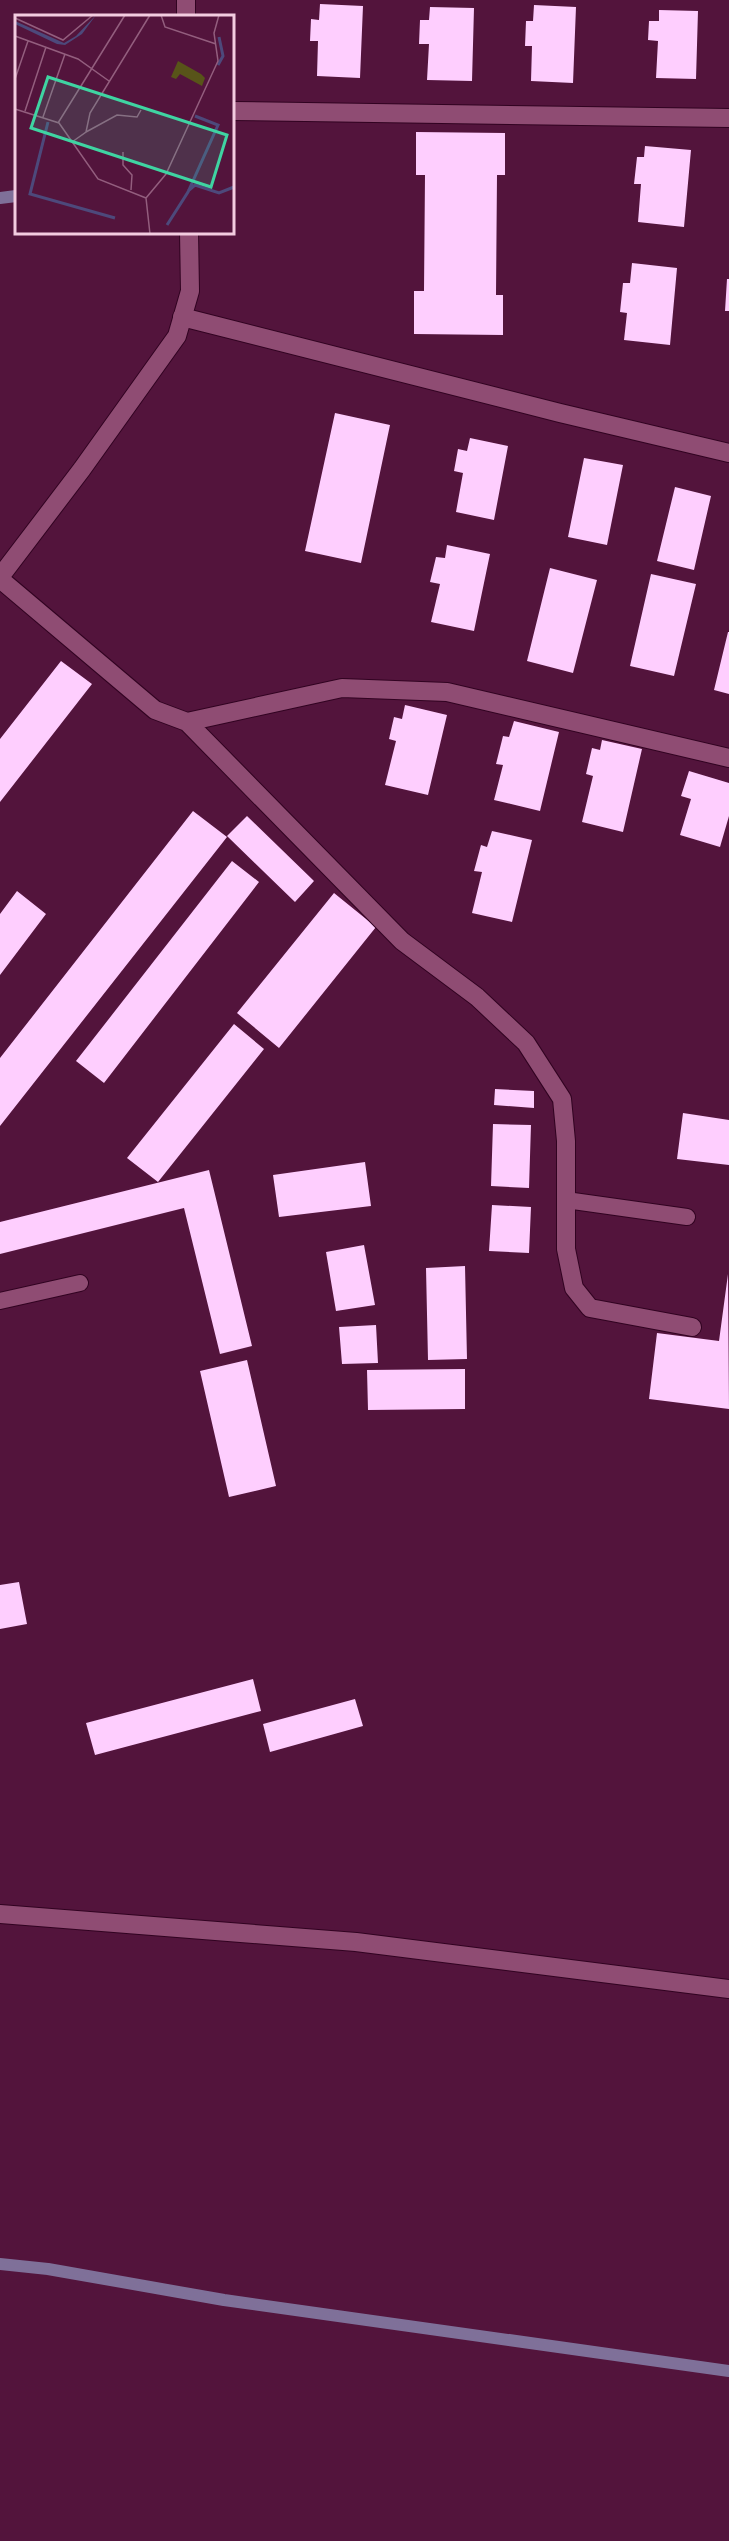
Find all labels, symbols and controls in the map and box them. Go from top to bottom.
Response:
inset map [15,15,234,234]

